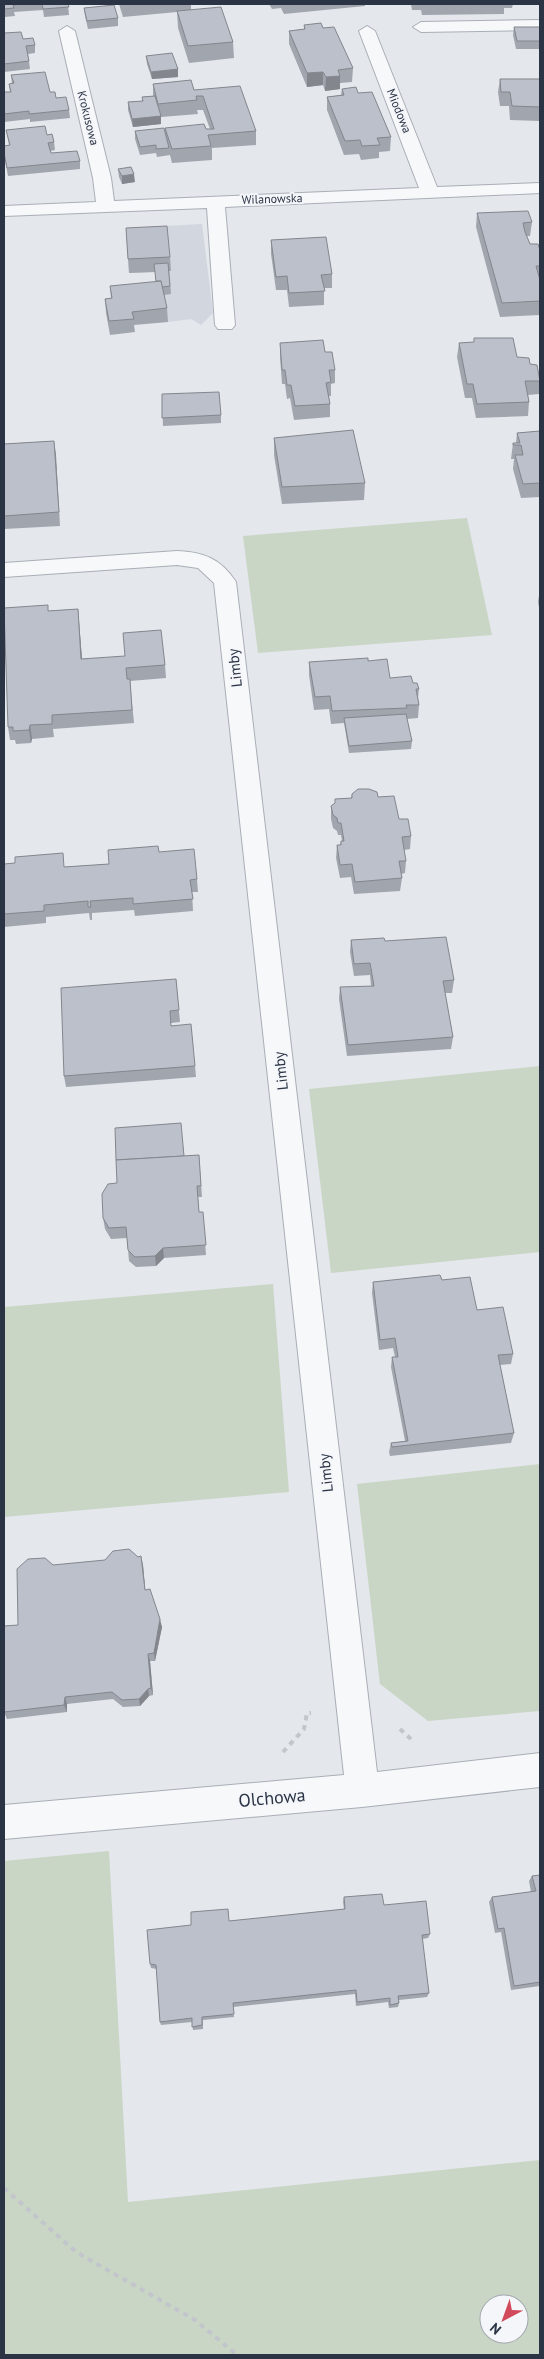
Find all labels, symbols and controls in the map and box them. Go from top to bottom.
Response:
street label: Miodowa [384,86,415,135]
street label: Krokusowa [74,89,103,147]
street label: Wilanowska [241,190,303,207]
street label: Limby [223,648,246,688]
street label: Limby [269,1051,292,1091]
street label: Limby [314,1453,337,1493]
street label: Olchowa [238,1783,306,1812]
north arrow [479,2294,529,2344]
text: N [486,2319,505,2339]

